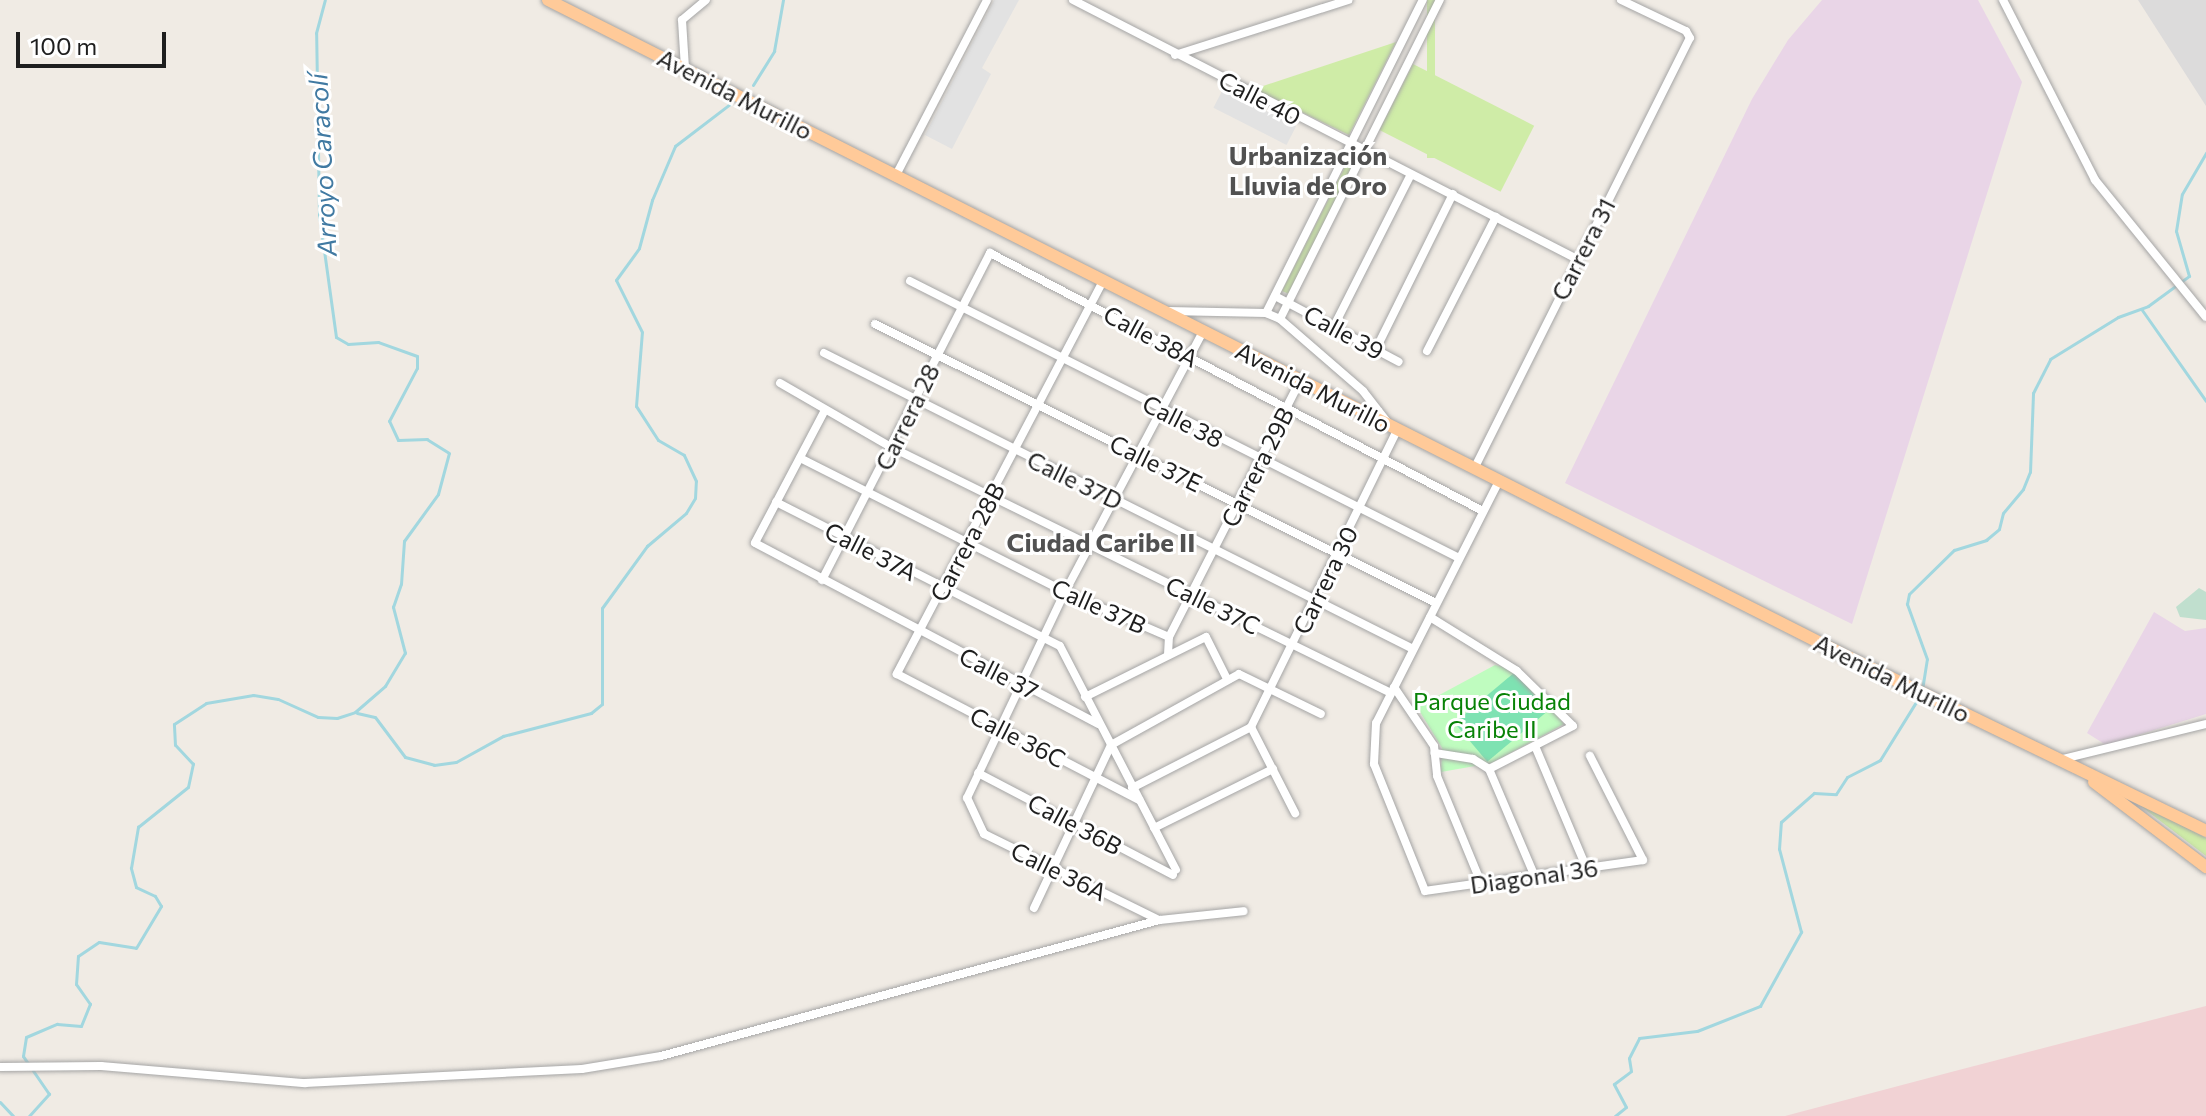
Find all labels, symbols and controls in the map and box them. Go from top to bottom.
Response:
scale bar [20,16,170,66]
text: 100 m [30,31,97,60]
street label: Avenida Murillo [653,43,817,145]
street label: Calle 40 [1214,65,1306,131]
water label: Arroyo Caracolí [302,73,342,257]
district label: Urbanización Lluvia de Oro [1229,139,1387,200]
street label: Carrera 31 [1545,193,1621,305]
street label: Calle 38A [1099,299,1203,373]
street label: Calle 39 [1299,299,1389,365]
street label: Avenida Murillo [1231,336,1395,438]
street label: Carrera 28 [869,359,945,475]
street label: Calle 38 [1138,388,1228,454]
street label: Carrera 29B [1215,402,1299,532]
street label: Calle 37E [1105,428,1207,498]
street label: Calle 37D [1023,445,1127,515]
street label: Carrera 28B [924,478,1010,606]
street label: Calle 37A [820,516,922,586]
street label: Carrera 30 [1287,521,1363,639]
district label: Ciudad Caribe II [1007,526,1195,558]
street label: Calle 37C [1161,570,1265,640]
street label: Calle 37B [1047,572,1151,640]
street label: Avenida Murillo [1809,628,1975,728]
street label: Calle 37 [955,641,1043,705]
park label: Parque Ciudad Caribe II [1413,687,1571,743]
street label: Calle 36C [966,701,1070,773]
street label: Calle 36B [1023,787,1127,861]
street label: Calle 36A [1007,836,1111,906]
street label: Diagonal 36 [1468,853,1600,899]

